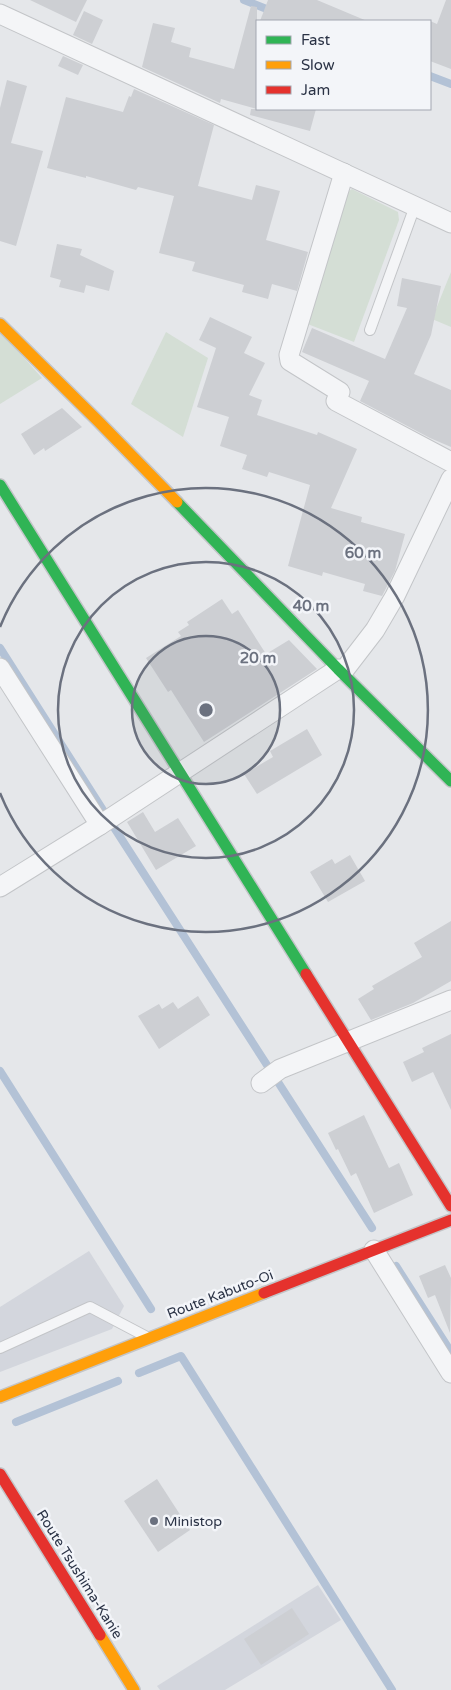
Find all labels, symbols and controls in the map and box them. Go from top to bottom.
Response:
legend [256,20,431,110]
text: Fast [301,31,331,49]
text: Slow [301,56,335,74]
text: Jam [301,81,330,99]
text: 60 m [345,544,381,562]
text: 40 m [293,597,329,615]
text: 20 m [240,649,276,667]
centre of rings [197,701,215,719]
street label: Route Kabuto-Oi [165,1266,276,1323]
street label: Route Tsushima-Kanie [33,1507,126,1642]
place label: Ministop [164,1513,222,1530]
marker: Ministop [148,1515,160,1527]

